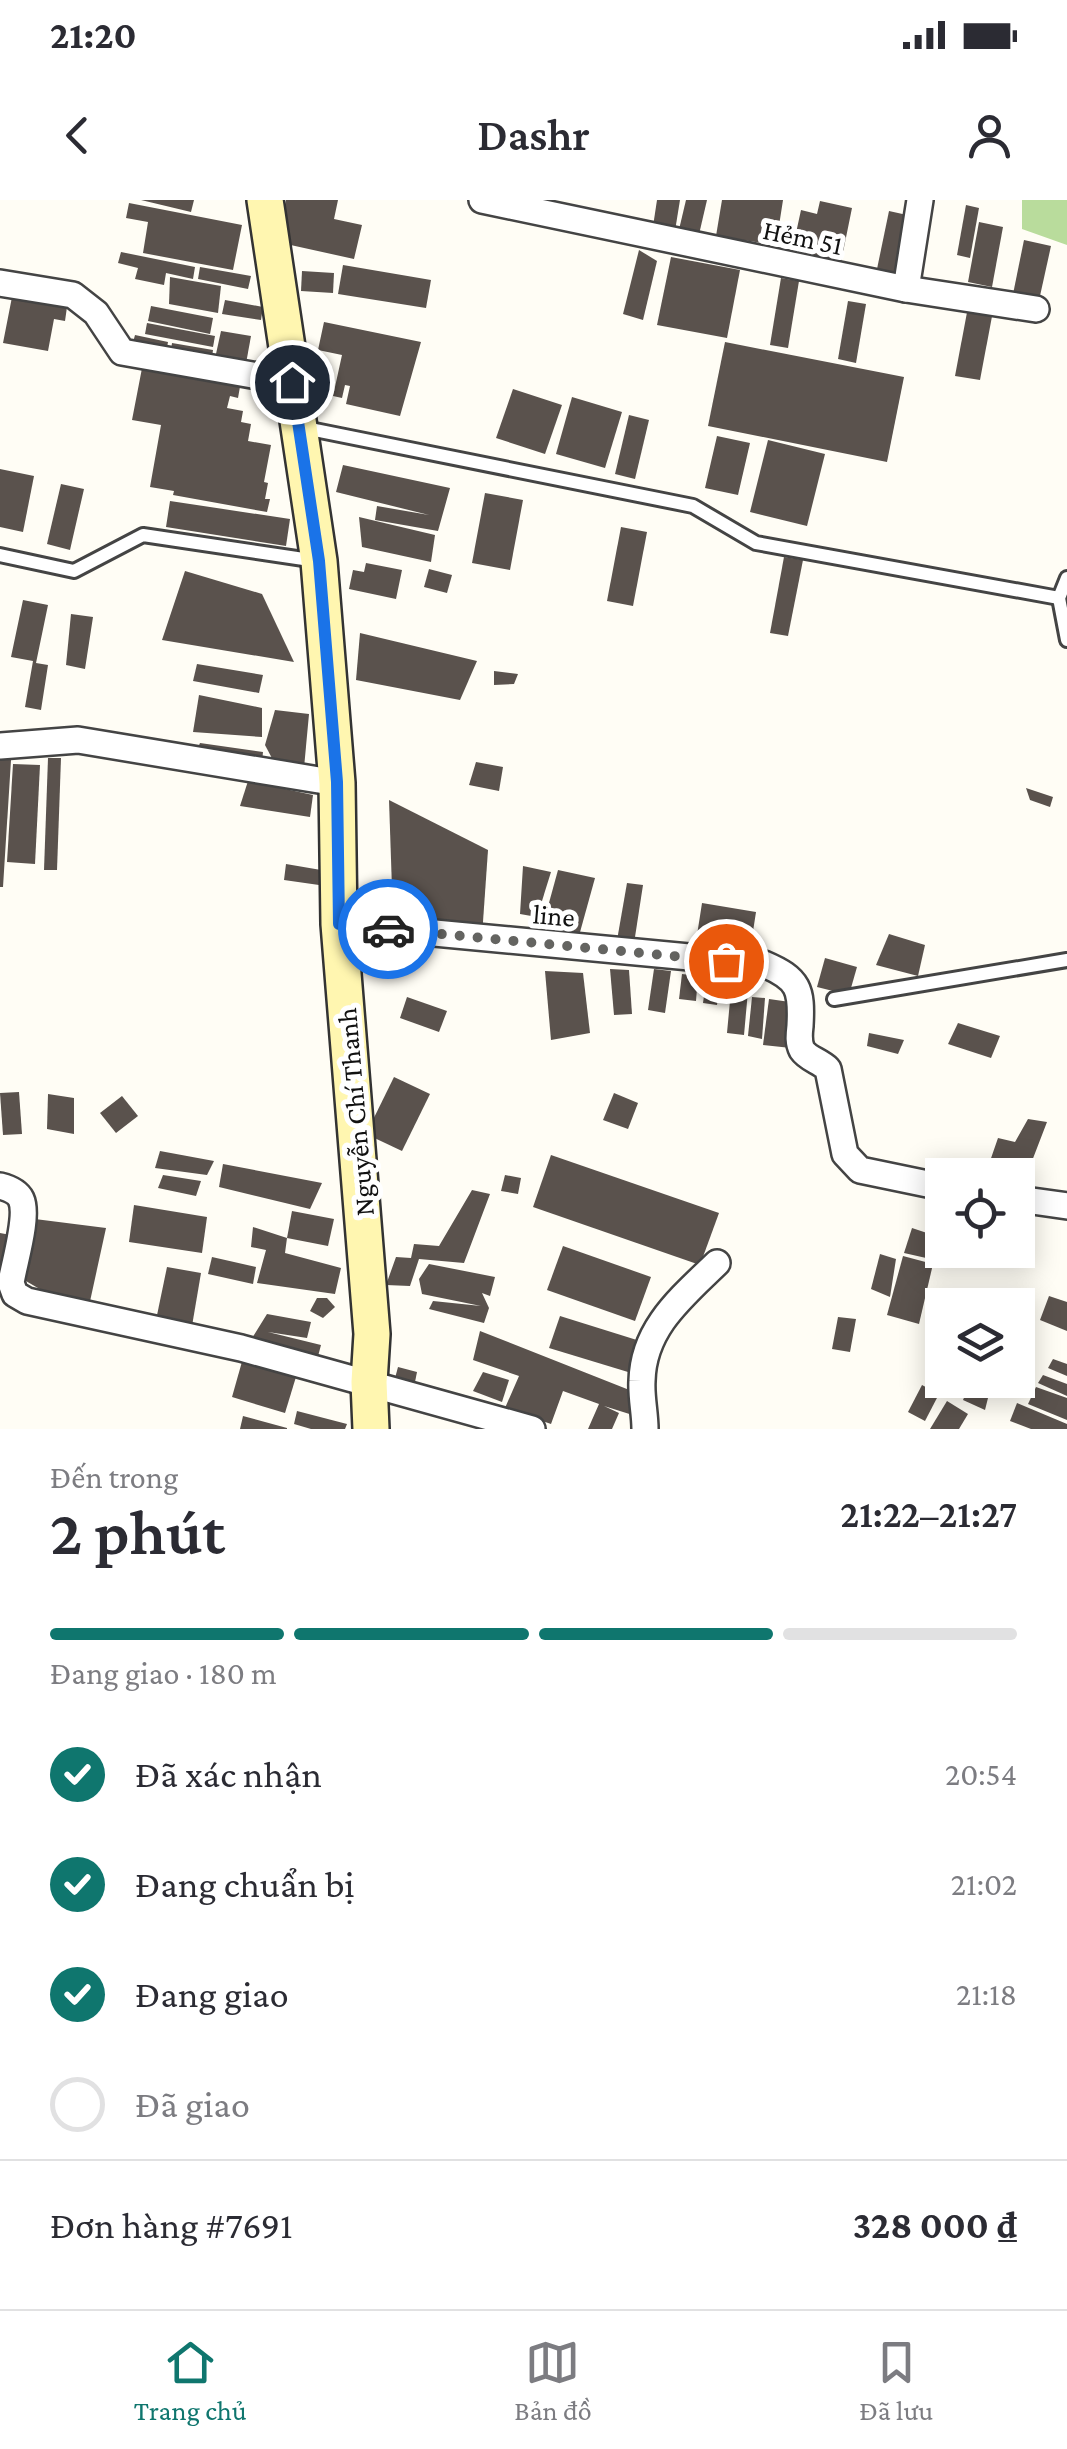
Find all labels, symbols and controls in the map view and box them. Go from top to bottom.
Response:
text: 21:20 [50,14,137,56]
icon: back [50,108,105,163]
icon: person [962,108,1017,163]
text: Dashr [477,110,590,160]
street label: Hẻm 51 [760,214,846,261]
pin [250,340,335,425]
icon: home [265,355,320,410]
courier [338,879,438,979]
street label: line [532,898,576,933]
icon: car [361,902,416,957]
pin [684,919,769,1004]
icon: bag [699,934,754,989]
street label: Nguyễn Chí Thanh [331,1006,380,1218]
map controls [925,1158,1035,1398]
button: locate [925,1158,1035,1268]
button: layers [925,1288,1035,1398]
text: Đến trong [50,1459,178,1495]
text: 21:22–21:27 [840,1493,1017,1535]
text: 2 phút [50,1496,225,1568]
text: Đang giao · 180 m [50,1655,277,1691]
icon: check [50,1747,105,1802]
text: Đã xác nhận [135,1753,322,1795]
text: 20:54 [945,1756,1017,1792]
icon: check [50,1857,105,1912]
text: Đang chuẩn bị [135,1863,355,1905]
text: 21:02 [951,1866,1017,1902]
icon: check [50,1967,105,2022]
text: Đang giao [135,1973,289,2015]
text: 21:18 [956,1976,1017,2012]
text: Đã giao [135,2083,250,2125]
text: Đơn hàng #7691 [50,2204,293,2246]
text: 328 000 ₫ [853,2204,1017,2246]
tab: Trang chủ [134,2335,247,2426]
tab: Bản đồ [514,2335,592,2426]
tab: Đã lưu [859,2335,933,2426]

